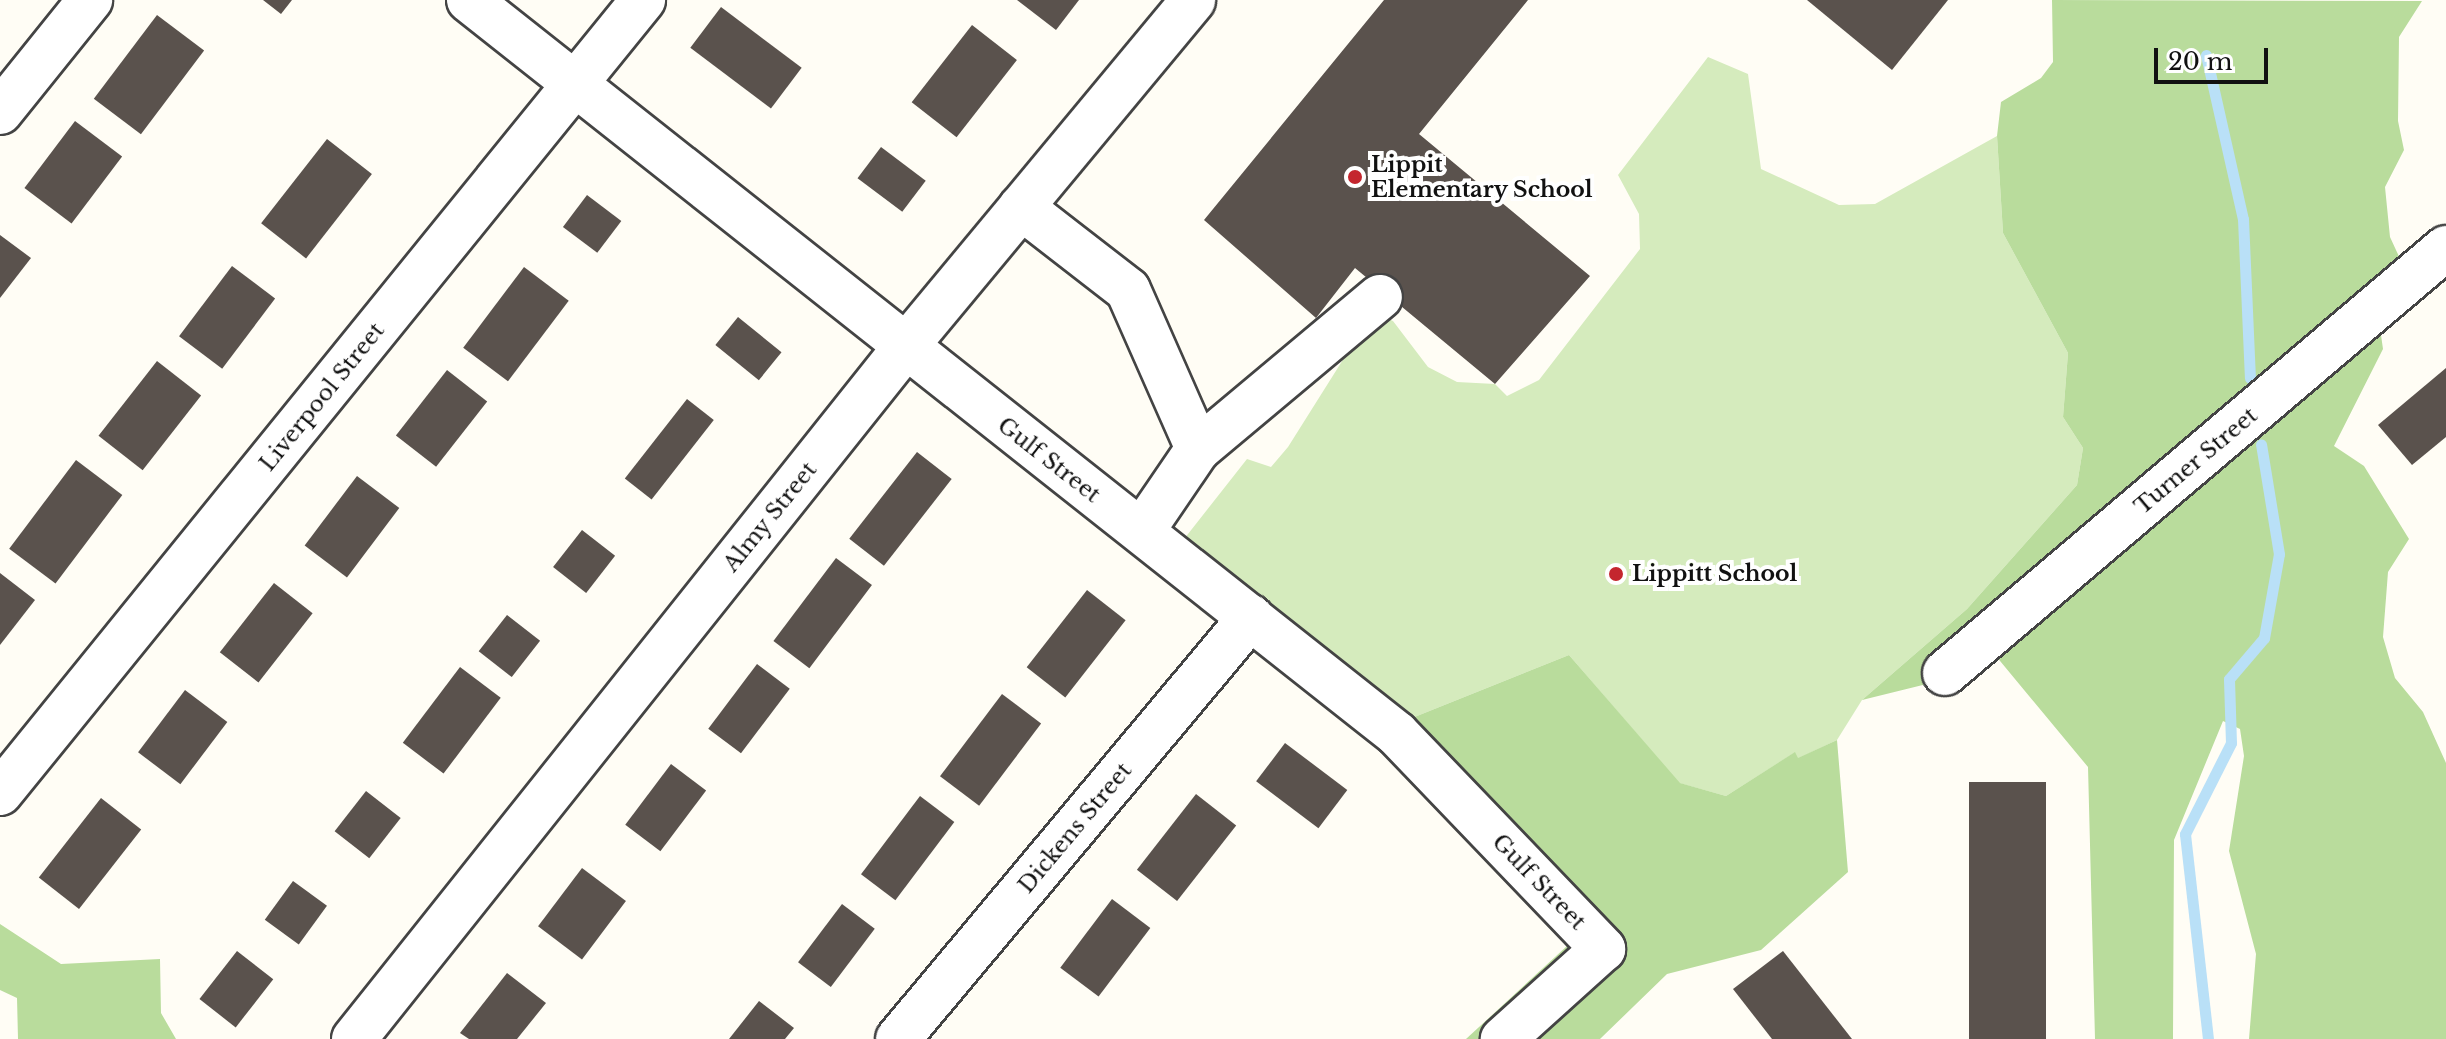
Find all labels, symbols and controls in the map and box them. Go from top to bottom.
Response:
scale bar [2158,32,2272,82]
text: 20 m [2168,47,2233,76]
place label: Lippit Elementary School [1371,151,1593,202]
marker: Lippit Elementary School [1346,168,1364,186]
street label: Liverpool Street [254,318,390,476]
street label: Turner Street [2129,402,2263,520]
street label: Gulf Street [993,412,1105,508]
street label: Almy Street [718,457,822,577]
place label: Lippitt School [1632,561,1797,587]
marker: Lippitt School [1607,565,1625,583]
street label: Dickens Street [1013,758,1137,898]
street label: Gulf Street [1487,829,1591,935]

